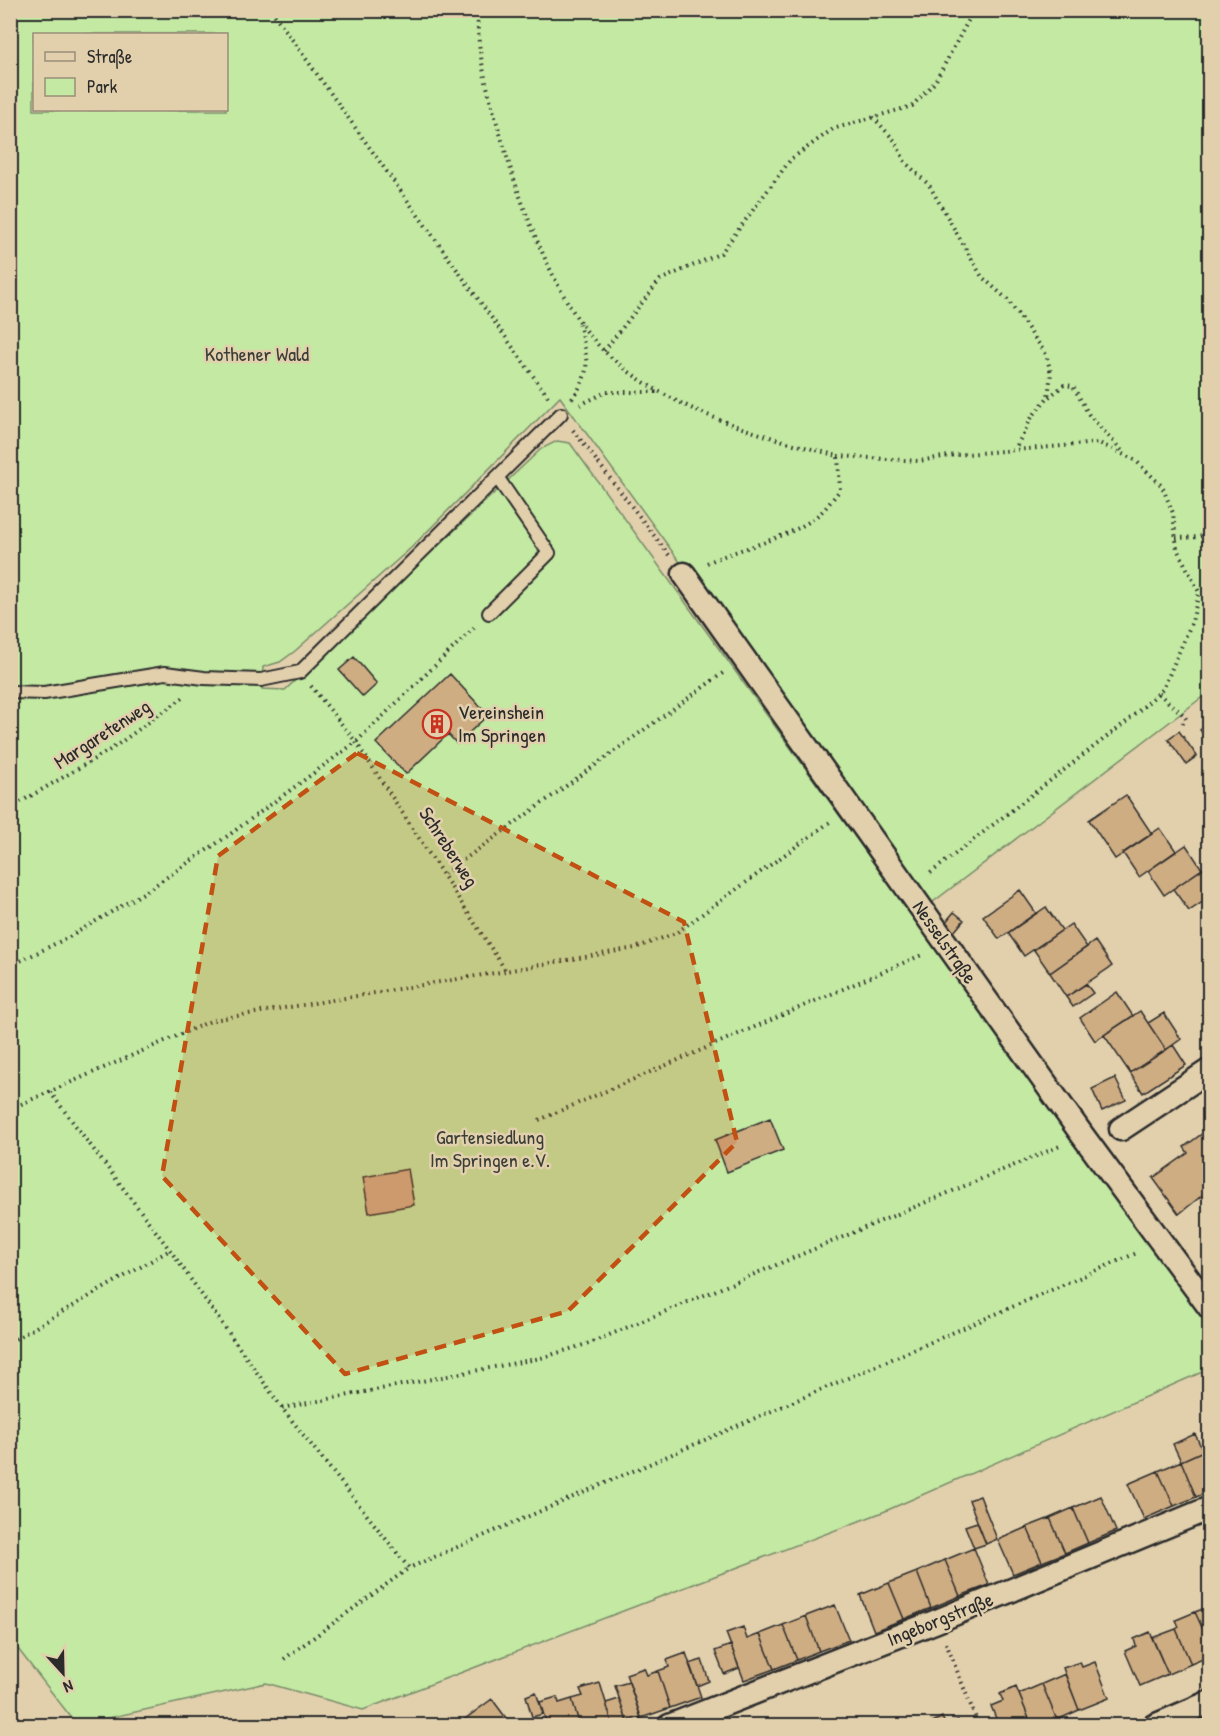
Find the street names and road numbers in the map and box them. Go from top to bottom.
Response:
street label: Margaretenweg [48,692,155,775]
street label: Schreberweg [413,801,486,892]
street label: Nesselstraße [907,895,984,989]
street label: Ingeborgstraße [883,1585,997,1652]

